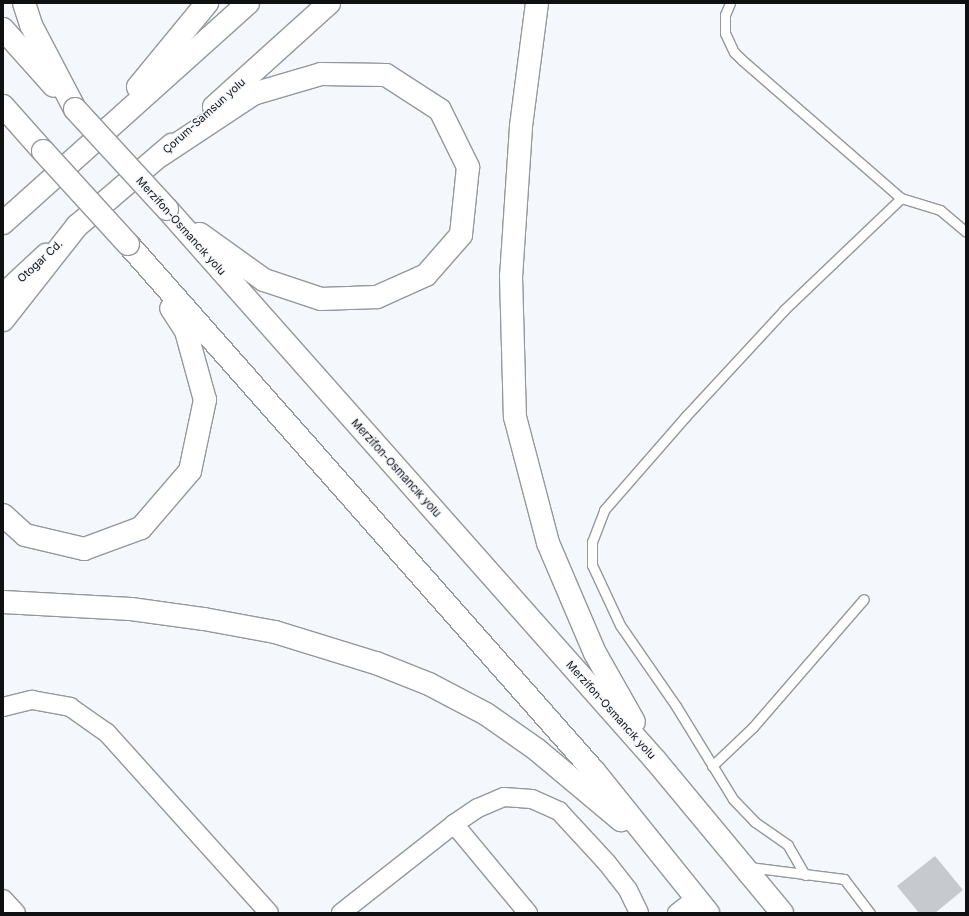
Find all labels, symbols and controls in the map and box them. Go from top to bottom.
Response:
street label: Çorum-Samsun yolu [160,75,248,157]
street label: Merzifon-Osmancık yolu [133,174,229,278]
street label: Otogar Cd. [15,237,65,285]
street label: Merzifon-Osmancık yolu [348,416,444,520]
street label: Merzifon-Osmancık yolu [563,658,659,762]

